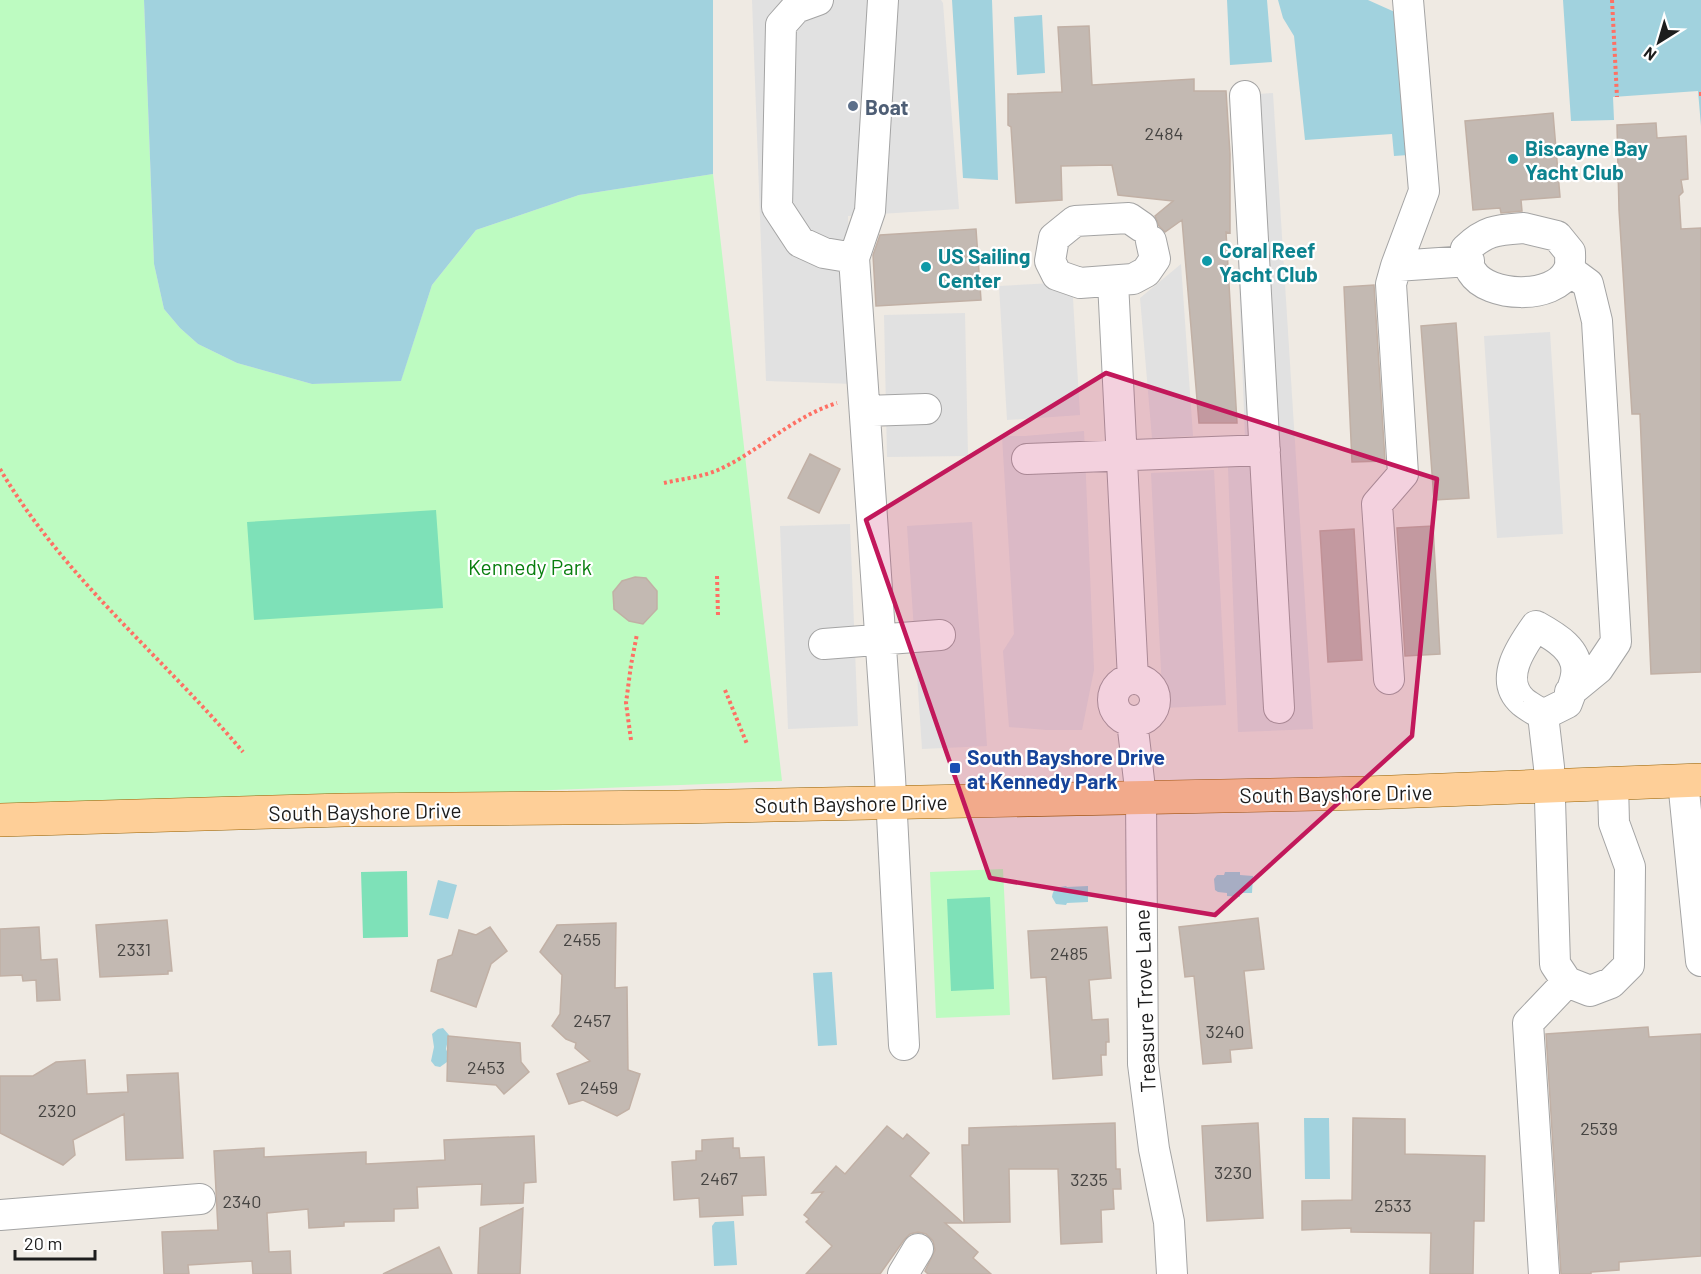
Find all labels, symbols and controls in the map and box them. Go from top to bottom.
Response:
north arrow [1629,12,1689,72]
text: N [1640,44,1660,65]
place label: Boat [865,94,909,119]
marker: Boat [846,99,860,113]
house number: 2484 [1145,122,1183,144]
place label: Biscayne Bay Yacht Club [1525,135,1648,184]
marker: Biscayne Bay Yacht Club [1506,152,1520,166]
place label: Coral Reef Yacht Club [1219,237,1318,286]
place label: US Sailing Center [938,243,1030,292]
marker: Coral Reef Yacht Club [1200,254,1214,268]
marker: US Sailing Center [919,260,933,274]
park label: Kennedy Park [468,554,592,579]
place label: South Bayshore Drive at Kennedy Park [967,744,1165,793]
marker: South Bayshore Drive at Kennedy Park [948,761,962,775]
street label: South Bayshore Drive [1239,779,1433,807]
street label: South Bayshore Drive [754,789,948,817]
street label: South Bayshore Drive [268,797,462,825]
street label: Treasure Trove Lane [1128,909,1160,1093]
house number: 2455 [563,928,601,950]
house number: 2331 [117,938,151,960]
house number: 2485 [1050,942,1088,964]
house number: 2457 [573,1009,611,1031]
house number: 3240 [1205,1020,1245,1042]
house number: 2453 [467,1056,505,1078]
house number: 2459 [580,1076,618,1098]
house number: 2320 [38,1099,76,1121]
house number: 2539 [1580,1117,1618,1139]
house number: 3230 [1214,1161,1252,1183]
house number: 2467 [700,1167,738,1189]
house number: 3235 [1070,1168,1108,1190]
house number: 2340 [223,1190,261,1212]
house number: 2533 [1374,1194,1412,1216]
scale bar [15,1223,94,1261]
text: 20 m [24,1232,62,1254]

